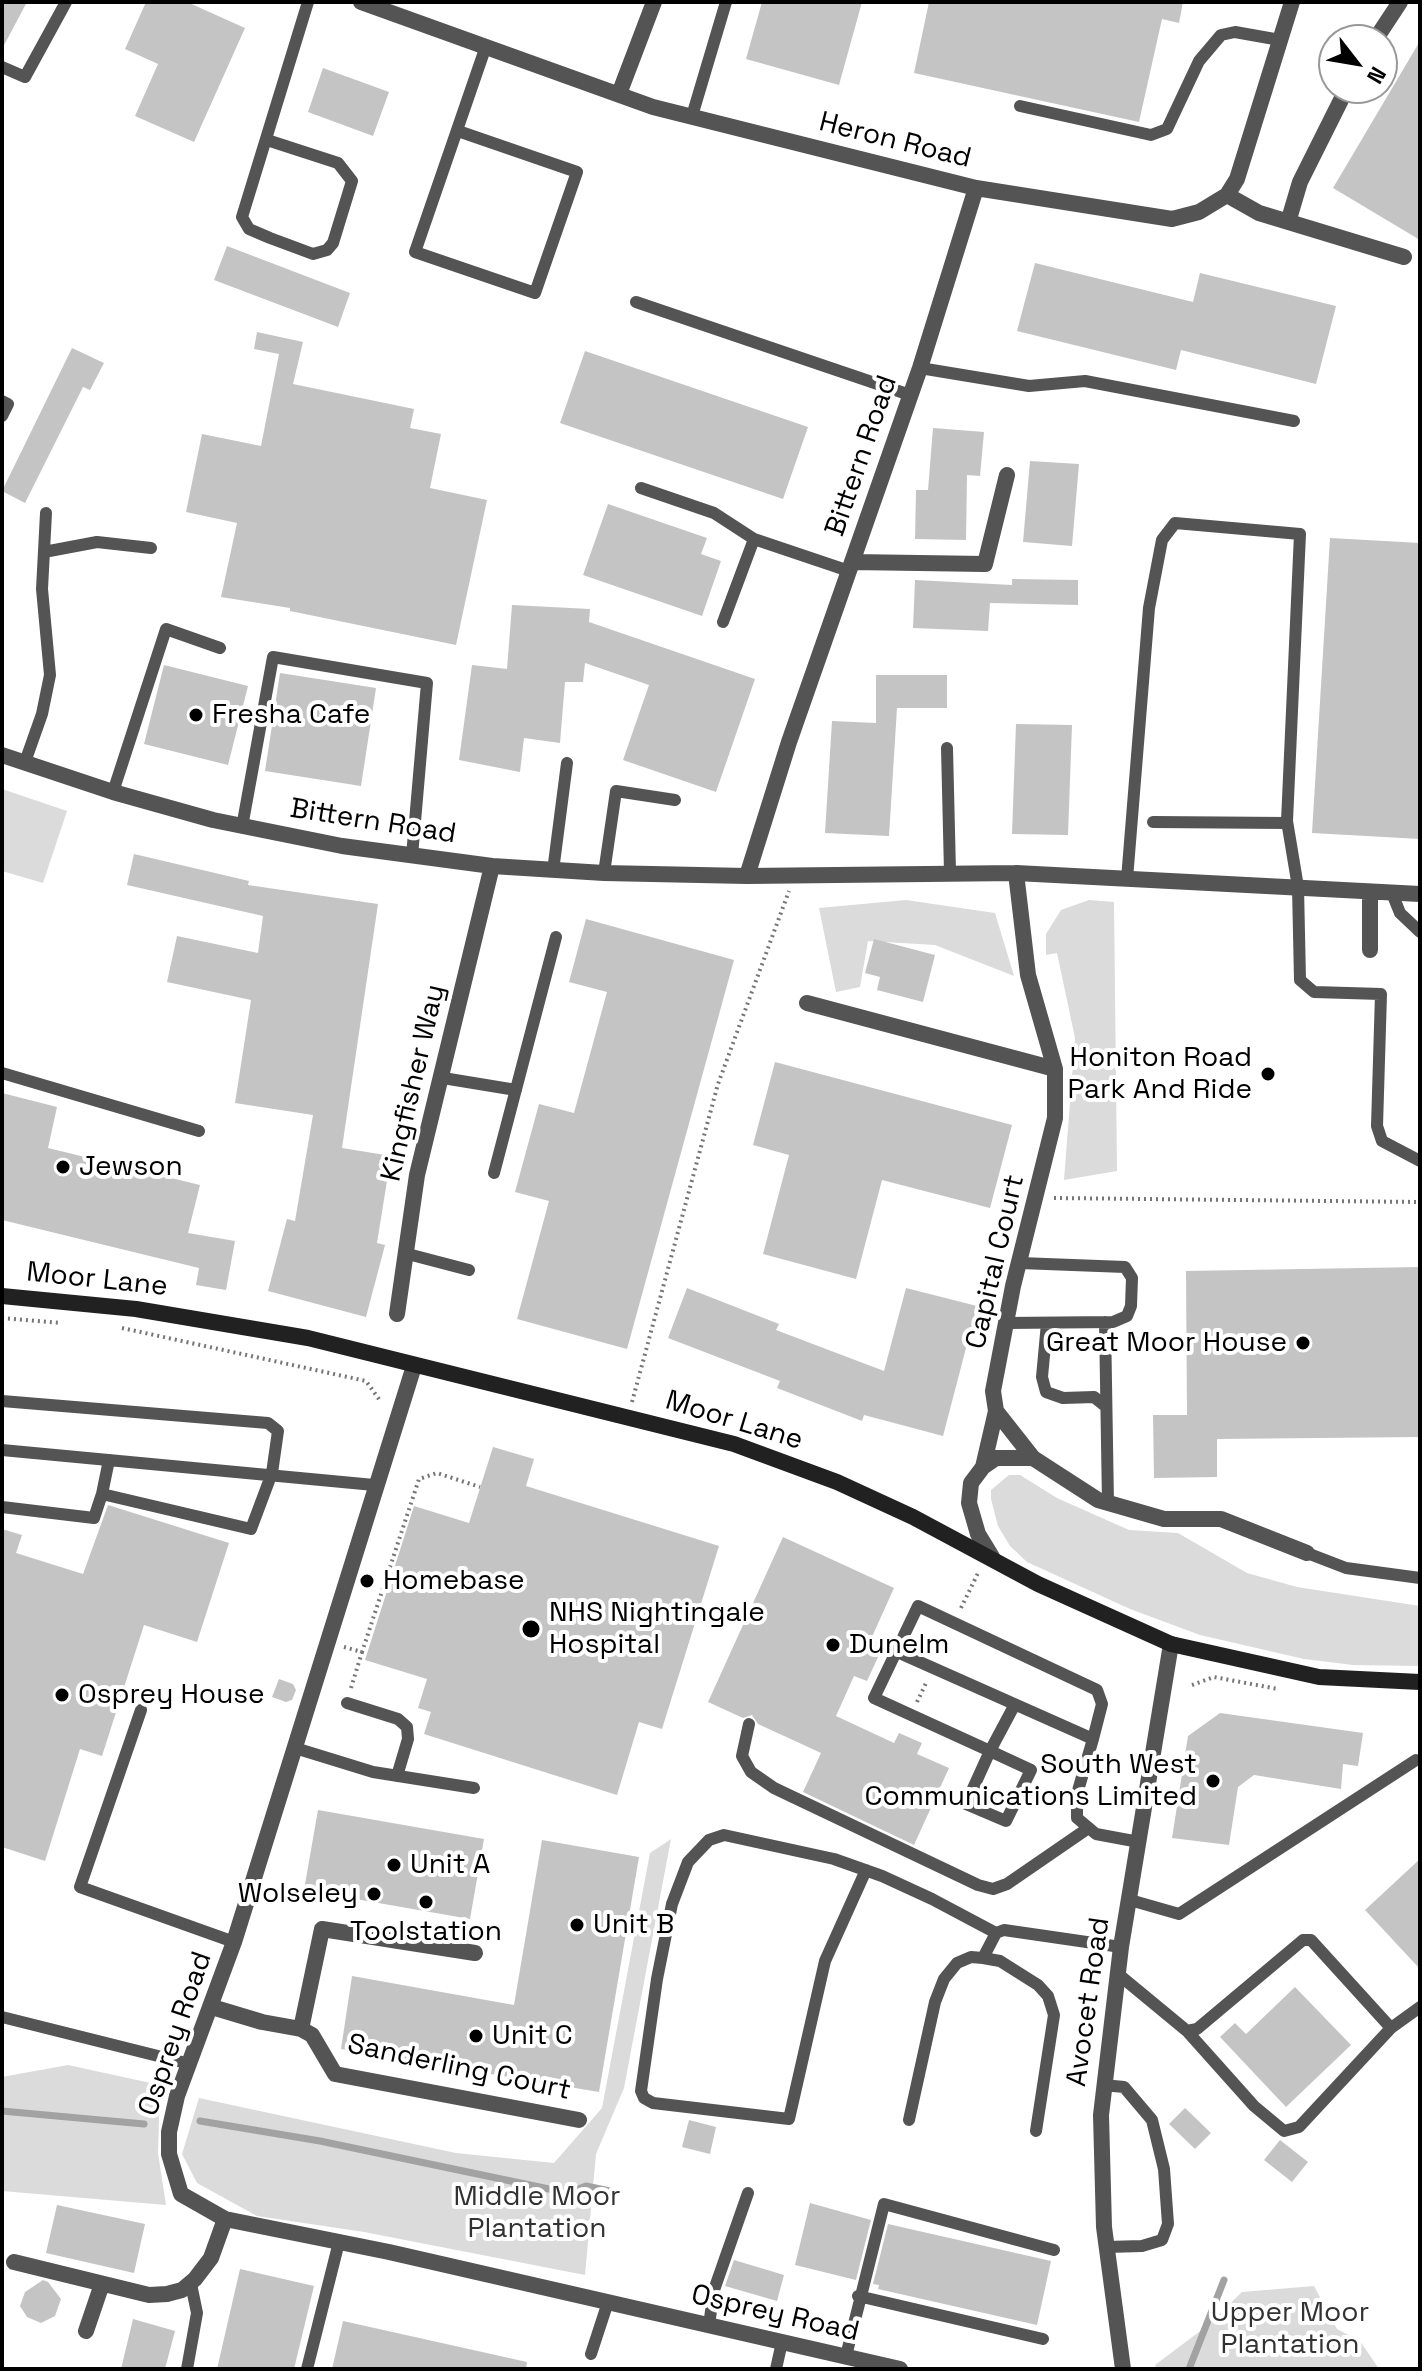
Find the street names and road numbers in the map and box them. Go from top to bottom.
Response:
street label: Heron Road [816,106,974,176]
street label: Bittern Road [819,371,905,541]
street label: Bittern Road [288,792,458,852]
street label: Kingfisher Way [375,981,453,1185]
street label: Capital Court [960,1172,1032,1352]
street label: Moor Lane [25,1256,169,1304]
street label: Moor Lane [661,1384,807,1458]
street label: Avocet Road [1060,1915,1118,2089]
street label: Osprey Road [132,1948,220,2120]
street label: Sanderling Court [344,2028,574,2108]
street label: Osprey Road [688,2278,862,2350]

